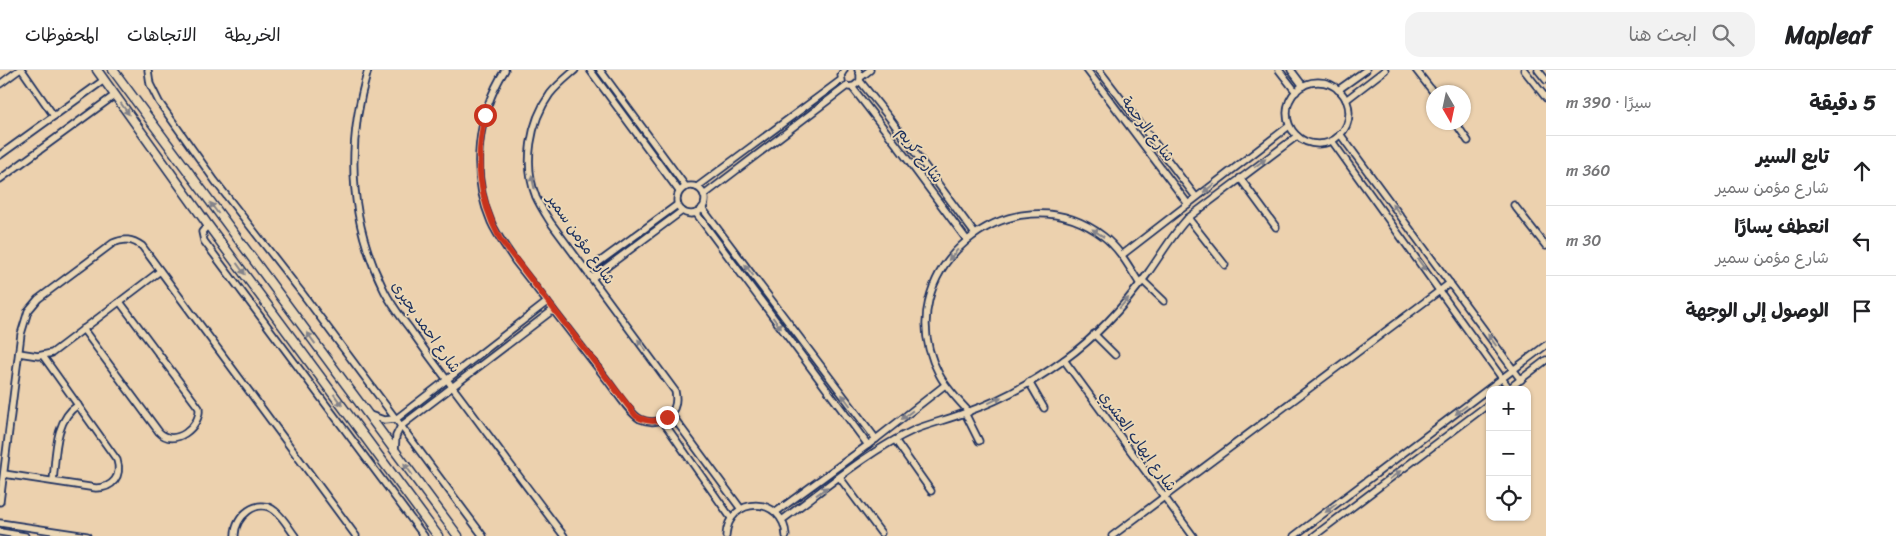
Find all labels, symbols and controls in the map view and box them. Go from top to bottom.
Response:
search box [1405,12,1755,57]
text: Mapleaf [1785,14,1871,56]
text: ابحث هنا [1629,18,1697,51]
text: المحفوظات [25,19,99,51]
text: الاتجاهات [127,19,197,51]
text: الخريطة [225,19,281,51]
icon: search [1709,21,1737,49]
text: 5 دقيقة [1809,84,1876,122]
north arrow [1426,85,1471,130]
text: سيرًا · 390 m [1566,88,1652,117]
street label: شارع الرحمة [1114,90,1182,168]
one-way arrow [120,103,130,116]
route start [474,104,497,127]
street label: شارع كريم [890,121,950,189]
text: تابع السير [1756,140,1829,173]
text: 360 m [1566,156,1610,185]
icon: ahead [1848,157,1876,185]
one-way arrow [1253,158,1266,169]
text: شارع مؤمن سمير [1715,173,1829,202]
one-way arrow [529,175,537,190]
one-way arrow [1203,182,1216,193]
street label: شارع مؤمن سمير [539,186,622,290]
one-way arrow [209,202,220,215]
one-way arrow [1390,203,1401,216]
text: انعطف يسارًا [1734,210,1829,243]
text: 30 m [1566,226,1601,255]
icon: left [1848,227,1876,255]
one-way arrow [1092,228,1105,238]
text: شارع مؤمن سمير [1715,243,1829,272]
one-way arrow [947,248,958,261]
one-way arrow [1417,258,1428,271]
one-way arrow [236,262,246,276]
one-way arrow [744,263,754,277]
street label: شارع احمد بحيرى [384,275,468,379]
text: الوصول إلى الوجهة [1686,294,1829,327]
one-way arrow [1118,297,1129,310]
icon: arrive [1848,297,1876,325]
one-way arrow [772,316,782,330]
one-way arrow [306,331,316,345]
one-way arrow [1487,333,1497,347]
one-way arrow [637,338,647,352]
street label: شارع إيهاب العشري [1092,385,1184,497]
map controls [1486,386,1531,521]
button: + [1486,386,1531,431]
one-way arrow [333,393,343,407]
one-way arrow [841,394,852,407]
one-way arrow [988,396,1002,404]
one-way arrow [1455,404,1468,415]
route end [656,406,679,429]
one-way arrow [901,410,914,421]
button: − [1486,431,1531,476]
one-way arrow [402,463,413,476]
one-way arrow [1388,470,1402,480]
button: locate [1486,476,1531,521]
one-way arrow [815,486,829,496]
one-way arrow [1325,502,1338,513]

